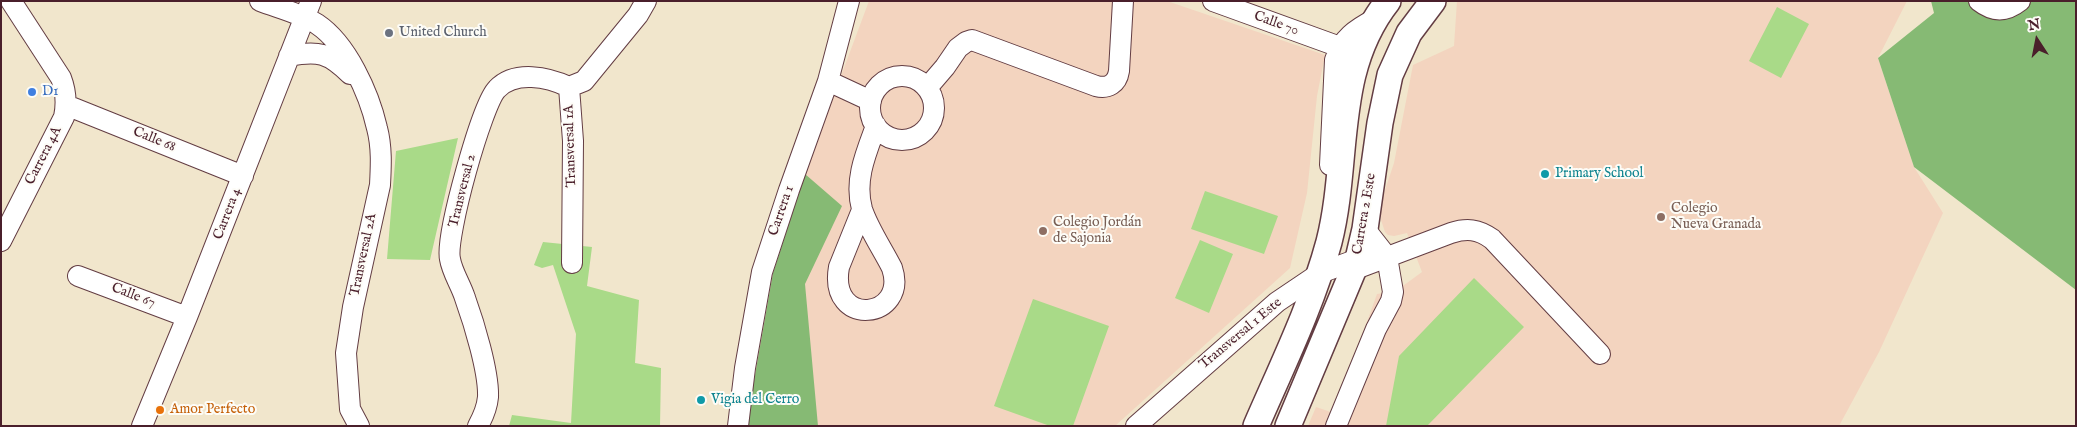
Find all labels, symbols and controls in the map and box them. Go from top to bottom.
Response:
street label: Calle 70 [1251,8,1301,40]
north arrow [2012,15,2062,65]
text: N [2026,15,2042,35]
place label: United Church [399,25,487,41]
marker: United Church [383,27,395,39]
place label: D1 [42,84,58,100]
marker: D1 [26,86,38,98]
street label: Transversal 1A [561,104,581,188]
street label: Carrera 4A [22,124,66,188]
street label: Calle 68 [130,124,178,156]
street label: Transversal 2 [446,153,480,229]
place label: Primary School [1555,166,1643,182]
marker: Primary School [1539,168,1551,180]
street label: Carrera 2 Este [1350,172,1380,256]
street label: Carrera 1 [766,184,798,238]
street label: Carrera 4 [211,186,245,242]
place label: Colegio Nueva Granada [1671,201,1761,233]
marker: Colegio Nueva Granada [1655,211,1667,223]
street label: Transversal 2A [347,212,381,298]
place label: Colegio Jordán de Sajonia [1053,215,1142,248]
marker: Colegio Jordán de Sajonia [1037,225,1049,237]
street label: Calle 67 [109,280,157,312]
street label: Transversal 1 Este [1196,295,1286,373]
place label: Vigia del Cerro [711,392,799,408]
marker: Vigia del Cerro [695,394,707,406]
place label: Amor Perfecto [170,402,255,418]
marker: Amor Perfecto [154,404,166,416]

